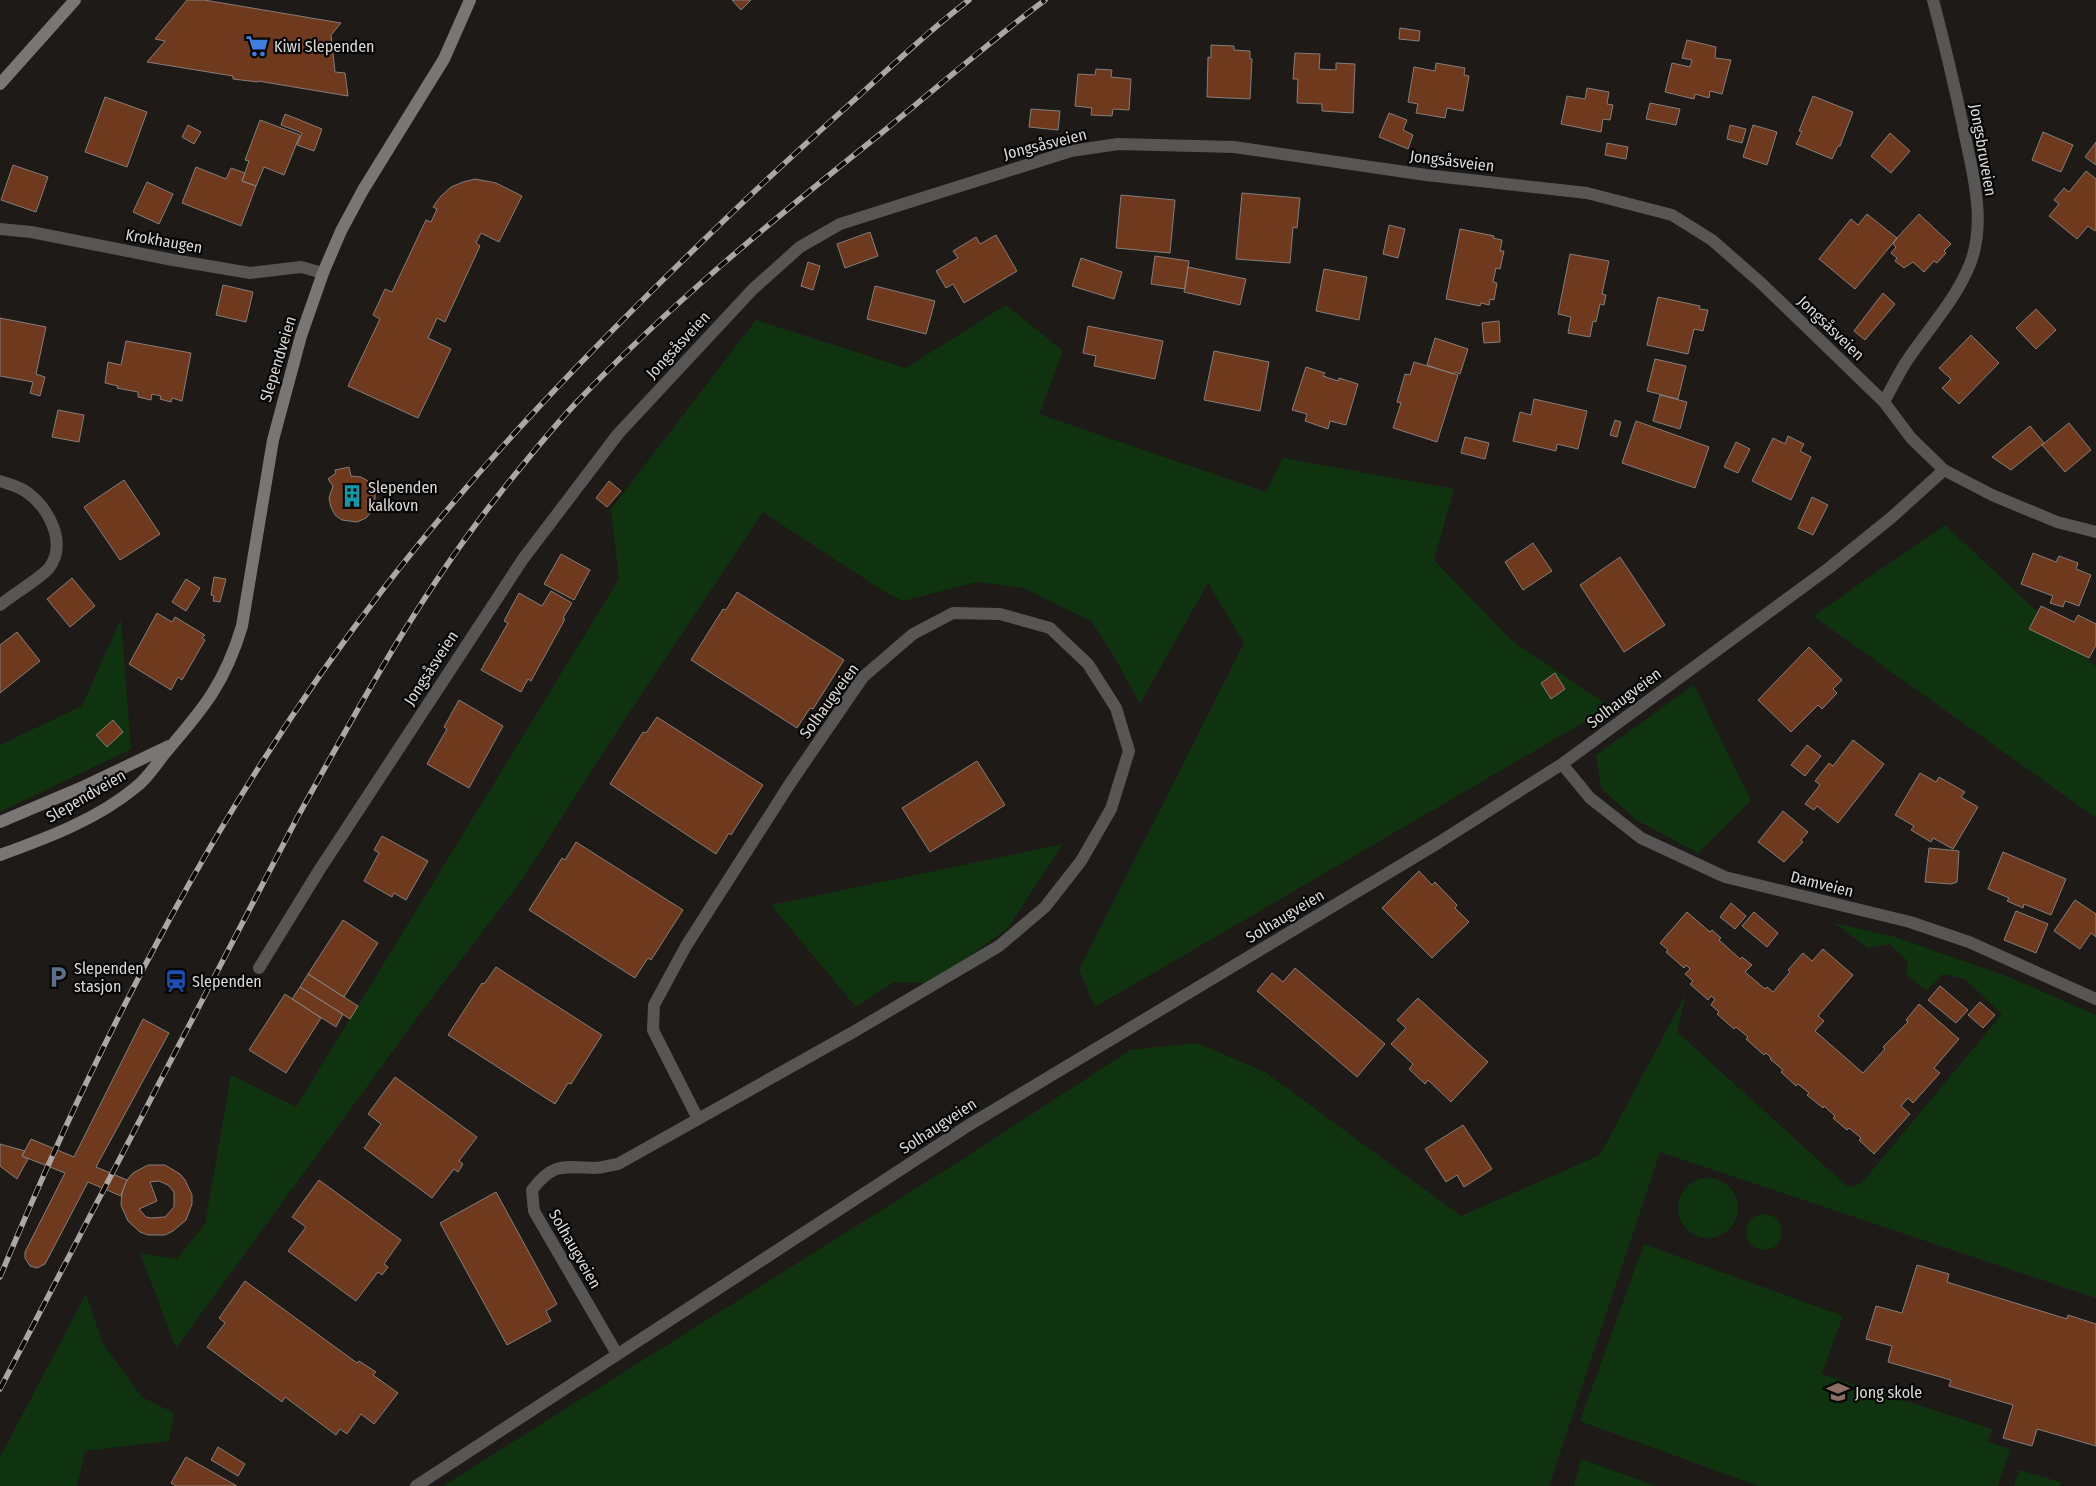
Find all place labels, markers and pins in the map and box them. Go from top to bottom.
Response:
supermarket icon: Kiwi Slependen [244,33,270,59]
place label: Kiwi Slependen [274,37,375,56]
place label: Slependen kalkovn [368,478,438,515]
building icon: Slependen kalkovn [339,483,365,509]
place label: Slependen stasjon [74,959,144,996]
parking icon: Slependen stasjon [45,964,71,990]
station icon: Slependen [163,968,189,994]
place label: Slependen [192,972,262,991]
school or university icon: Jong skole [1825,1379,1851,1405]
place label: Jong skole [1855,1383,1922,1402]

